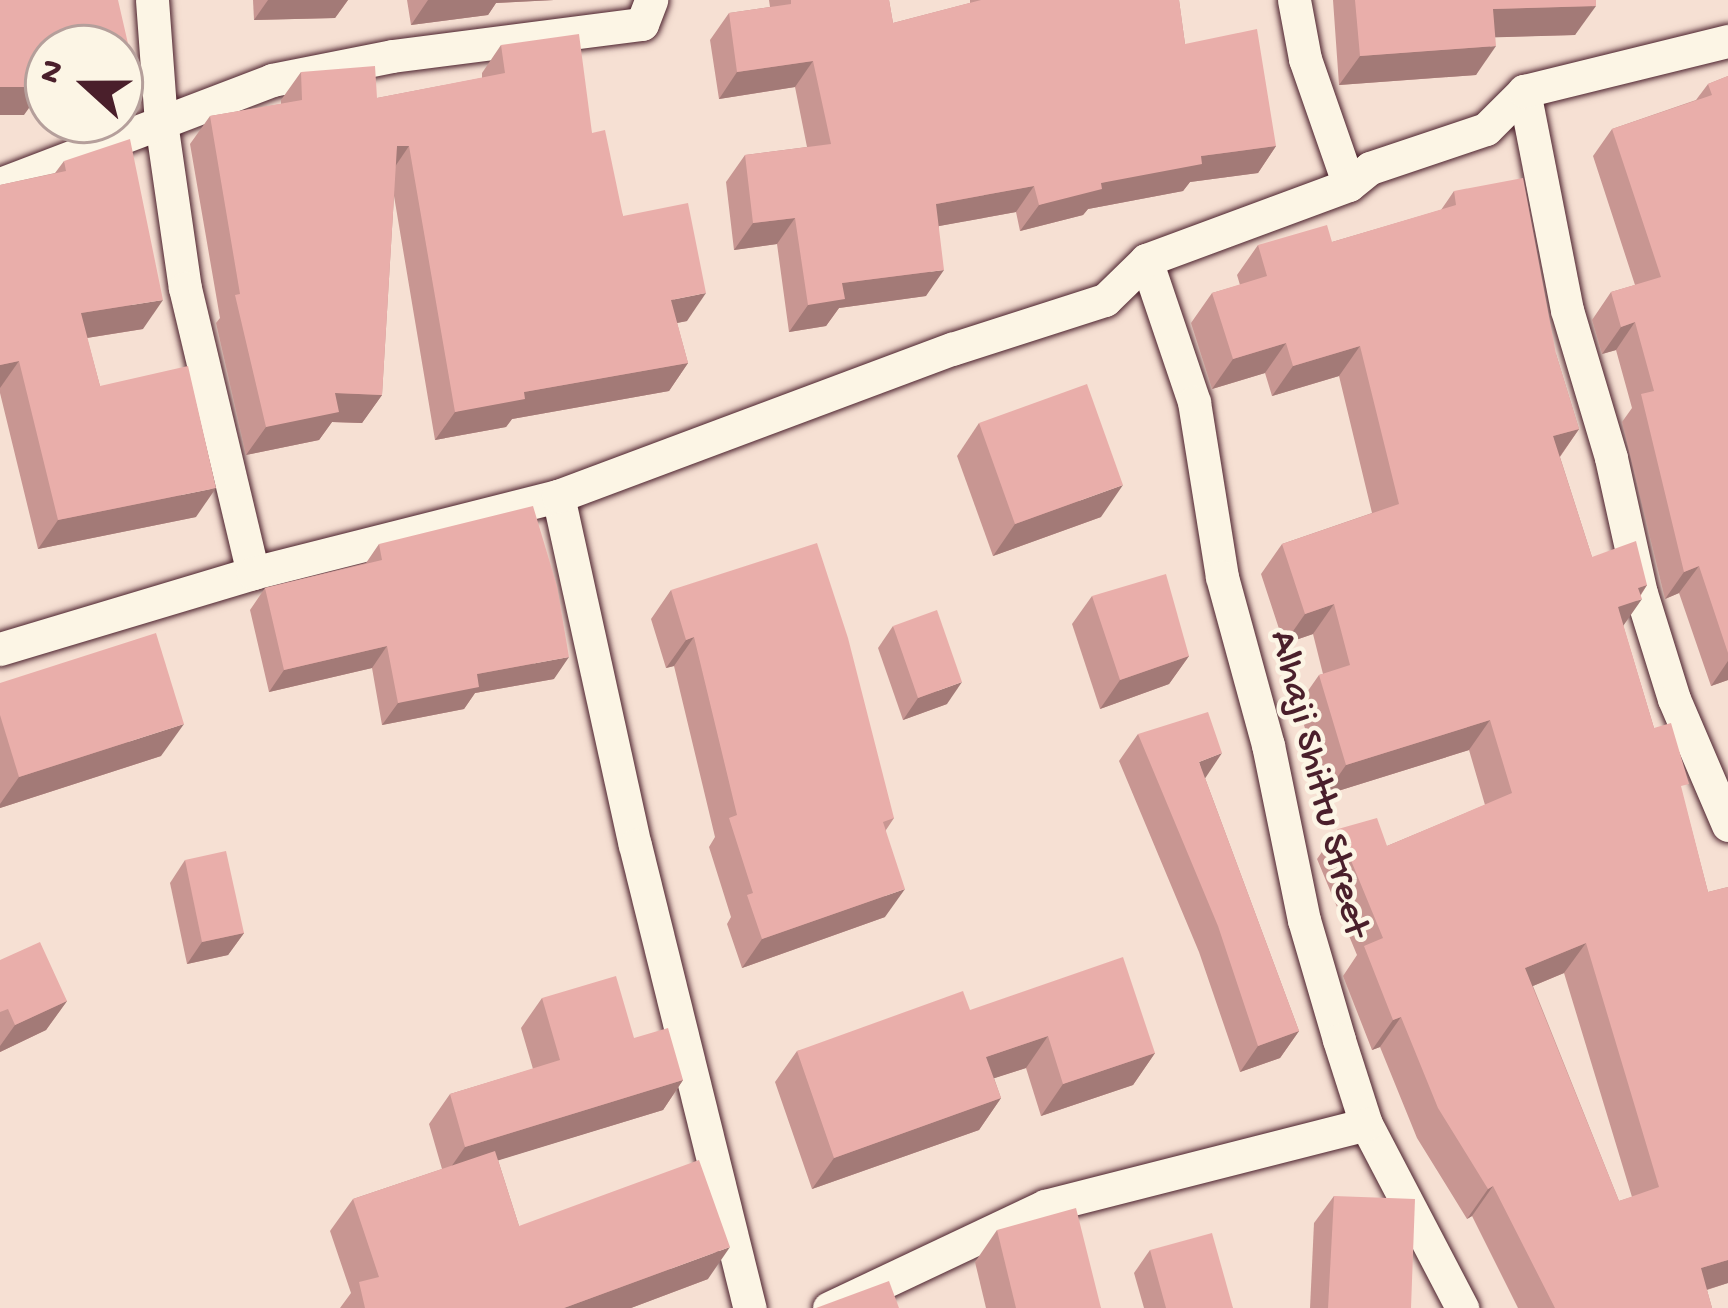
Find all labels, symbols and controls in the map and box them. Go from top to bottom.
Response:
north arrow [24,24,144,144]
text: N [32,55,75,89]
street label: Alhaji Shittu Street [1256,626,1378,942]

